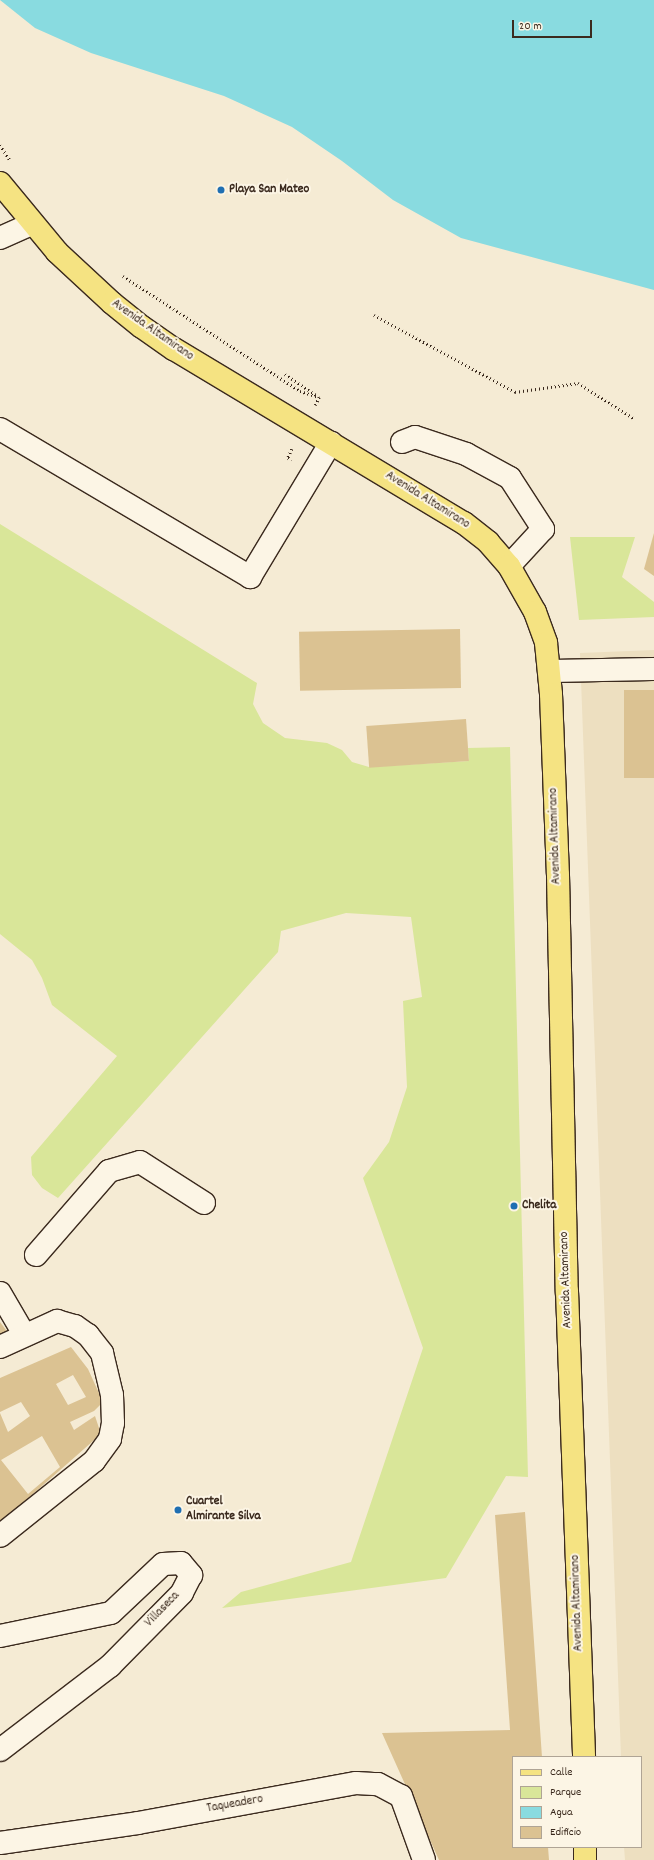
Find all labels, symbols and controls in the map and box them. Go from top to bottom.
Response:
scale bar [514,12,594,38]
text: 20 m [519,18,542,35]
place label: Playa San Mateo [229,182,309,198]
marker: Playa San Mateo [216,185,226,195]
street label: Avenida Altamirano [108,297,196,365]
street label: Avenida Altamirano [382,469,472,533]
street label: Avenida Altamirano [547,787,565,885]
place label: Chelita [522,1198,556,1214]
marker: Chelita [509,1201,519,1211]
street label: Avenida Altamirano [558,1231,576,1329]
place label: Cuartel Almirante Silva [186,1495,261,1526]
marker: Cuartel Almirante Silva [173,1505,183,1515]
street label: Avenida Altamirano [569,1554,587,1652]
street label: Villaseca [142,1589,184,1631]
legend [512,1756,642,1848]
text: Calle [550,1764,573,1781]
text: Parque [550,1784,581,1801]
street label: Taqueadero [206,1792,264,1818]
text: Agua [550,1804,573,1821]
text: Edificio [550,1824,581,1841]

